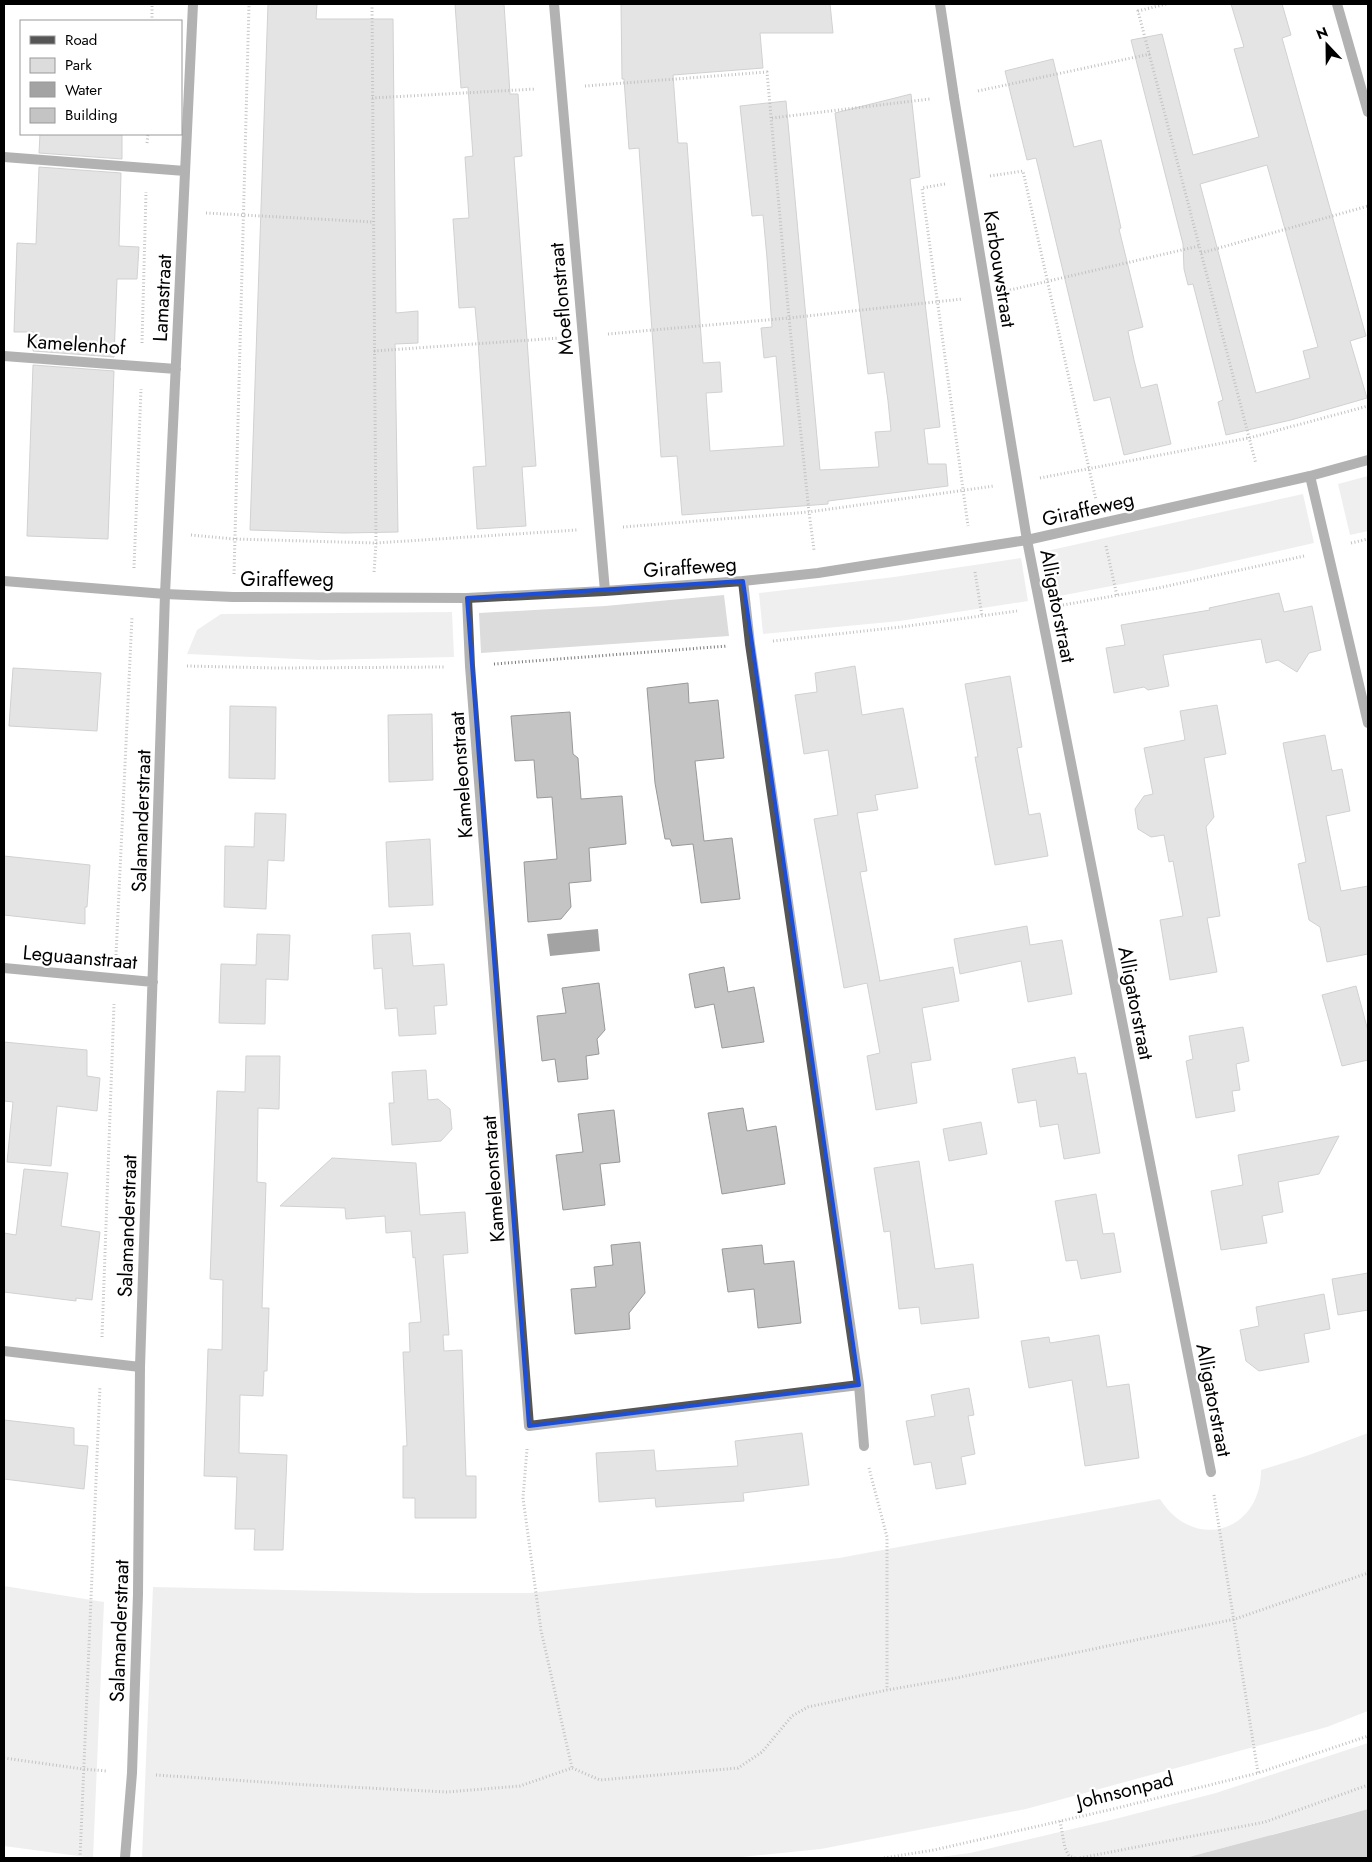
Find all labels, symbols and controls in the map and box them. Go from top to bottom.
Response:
legend [20,20,182,135]
north arrow [1302,20,1352,70]
text: N [1313,22,1331,44]
text: Road [65,29,97,51]
text: Park [65,54,92,76]
text: Water [65,79,103,101]
text: Building [65,104,117,126]
street label: Karbouwstraat [976,209,1023,330]
street label: Moeflonstraat [542,241,581,356]
street label: Lamastraat [146,253,179,343]
street label: Kamelenhof [25,327,128,363]
street label: Giraffeweg [1039,485,1137,534]
street label: Alligatorstraat [1032,547,1083,665]
street label: Giraffeweg [642,550,738,585]
street label: Giraffeweg [240,565,334,594]
street label: Kameleonstraat [443,710,480,839]
street label: Salamanderstraat [125,749,158,893]
street label: Leguaanstraat [22,938,139,977]
street label: Alligatorstraat [1110,944,1161,1062]
street label: Kameleonstraat [475,1114,512,1243]
street label: Salamanderstraat [111,1154,144,1298]
street label: Alligatorstraat [1188,1341,1239,1459]
street label: Salamanderstraat [103,1559,136,1703]
street label: Johnsonpad [1071,1764,1176,1817]

